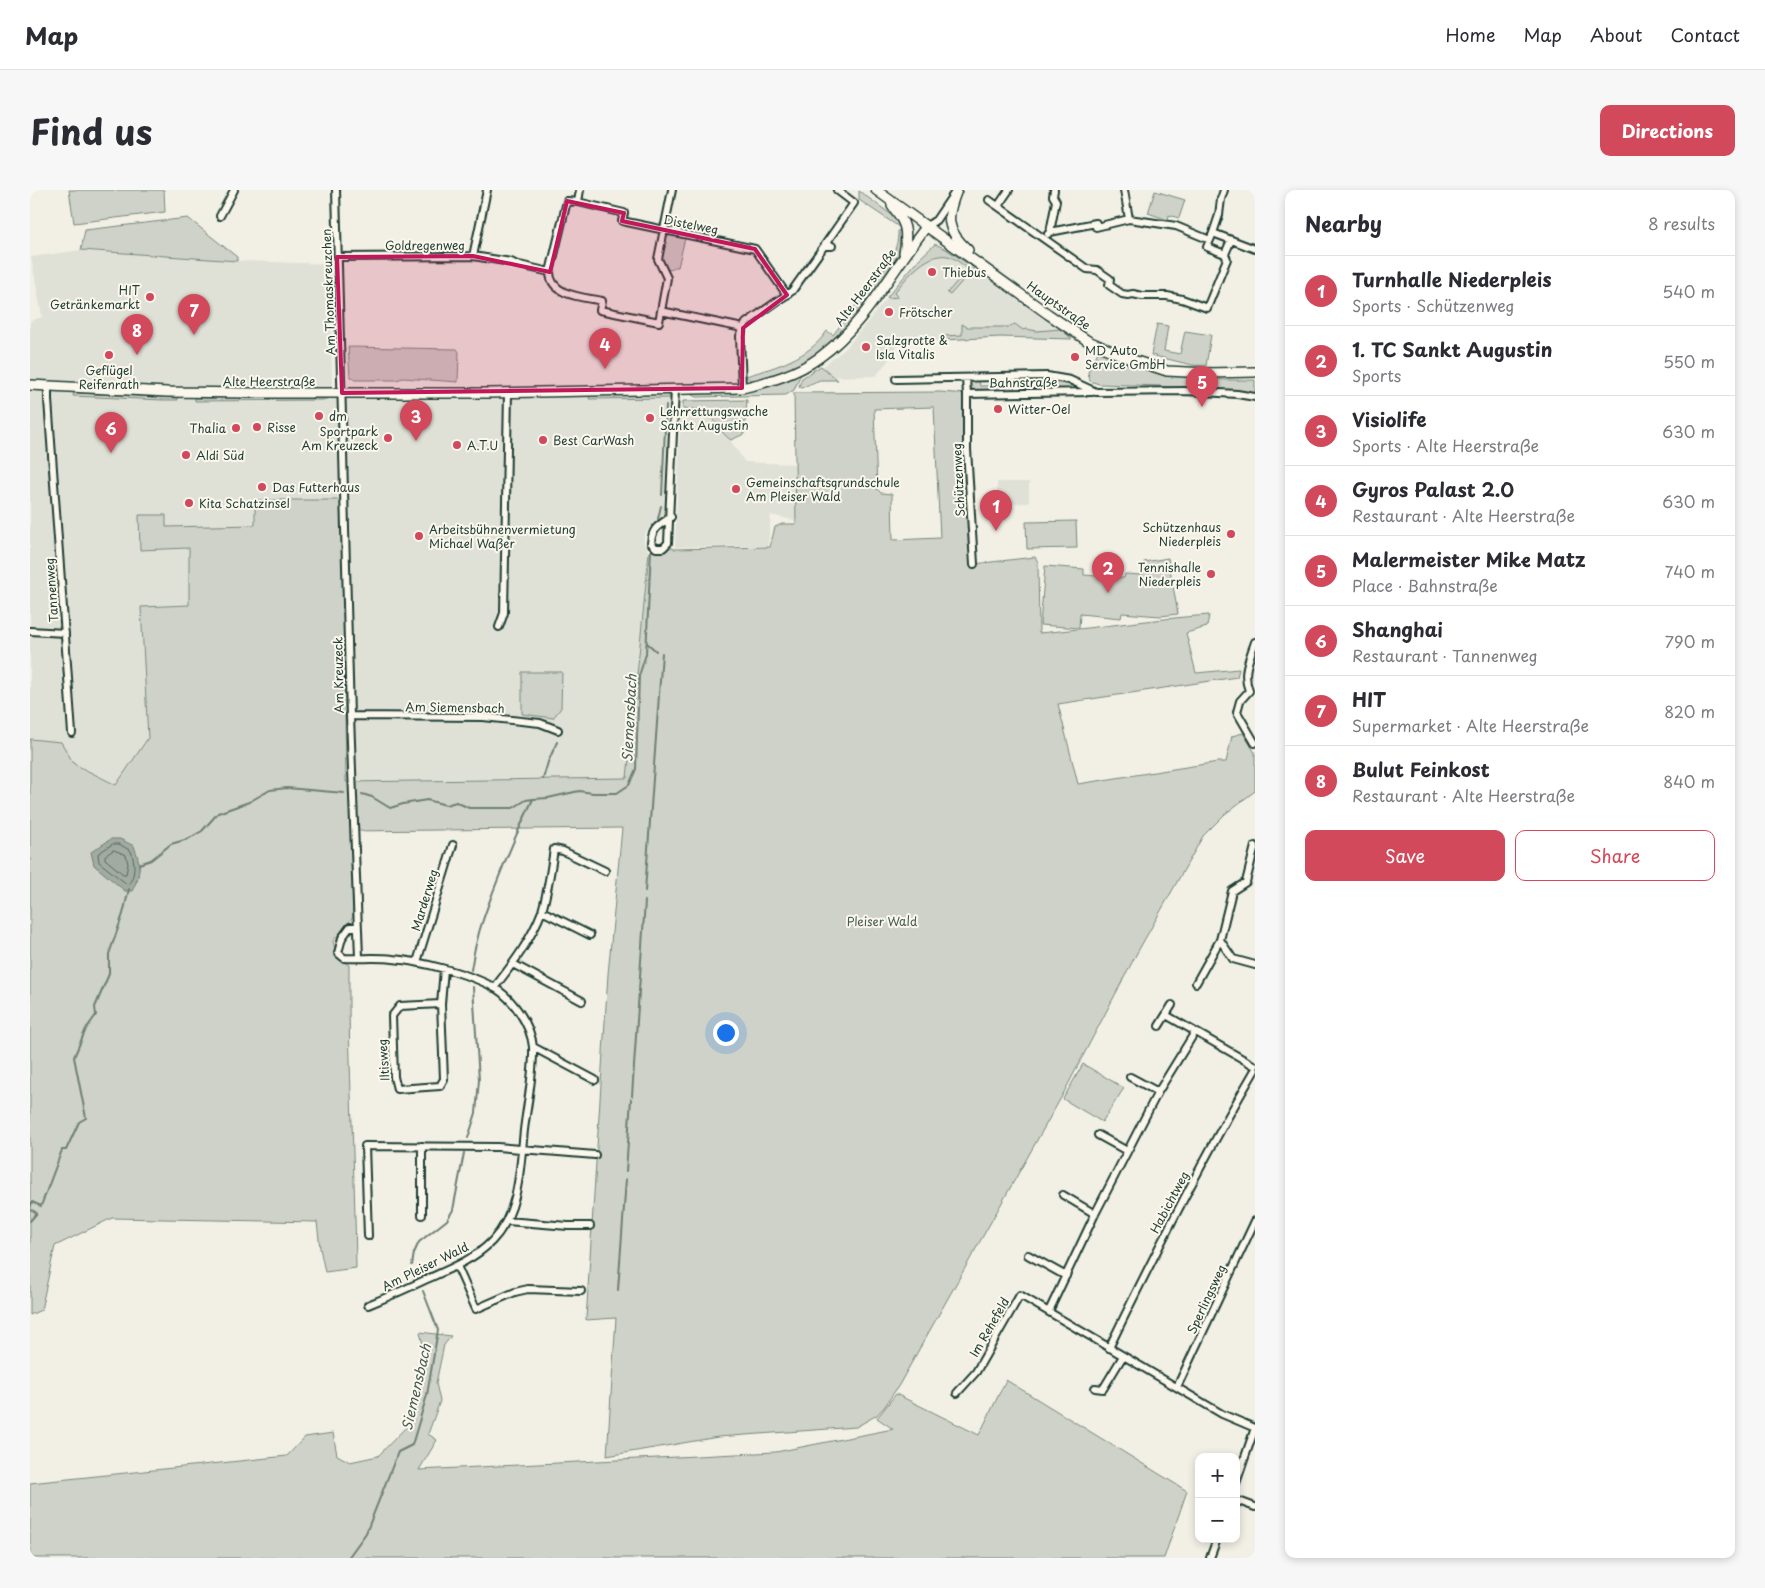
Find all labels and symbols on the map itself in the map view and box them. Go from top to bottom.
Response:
street label: Distelweg [662,210,720,238]
street label: Am Thomaskreuzchen [317,228,339,356]
street label: Goldregenweg [385,236,465,254]
street label: Alte Heerstraße [830,245,900,329]
place label: Thiebus [942,263,987,281]
marker: Thiebus [926,266,938,278]
street label: Hauptstraße [1023,276,1095,334]
place label: HIT Getränkemarkt [50,281,141,313]
marker: HIT Getränkemarkt [144,291,156,303]
pin: 7 [178,294,210,335]
place label: Frötscher [899,303,953,321]
marker: Frötscher [883,306,895,318]
pin: 8 [121,314,153,355]
pin: 4 [589,328,621,369]
place label: Salzgrotte & Isla Vitalis [876,331,948,363]
marker: Salzgrotte & Isla Vitalis [860,341,872,353]
place label: MD Auto Service GmbH [1085,341,1166,373]
marker: Geflügel Reifenrath [103,349,115,361]
marker: MD Auto Service GmbH [1069,351,1081,363]
place label: Geflügel Reifenrath [79,361,139,393]
pin: 5 [1186,366,1218,407]
street label: Alte Heerstraße [223,372,315,390]
street label: Bahnstraße [988,372,1058,392]
pin: 3 [400,400,432,441]
place label: Witter-Oel [1008,400,1071,418]
place label: Lehrrettungswache Sankt Augustin [660,402,768,434]
marker: Witter-Oel [992,403,1004,415]
place label: dm [329,407,347,425]
marker: dm [313,410,325,422]
pin: 6 [95,412,127,453]
marker: Lehrrettungswache Sankt Augustin [644,412,656,424]
place label: Risse [267,418,296,436]
place label: Thalia [189,419,227,437]
marker: Risse [251,421,263,433]
marker: Thalia [230,422,242,434]
place label: Sportpark Am Kreuzeck [302,422,378,454]
place label: Best CarWash [553,431,634,449]
marker: Sportpark Am Kreuzeck [382,432,394,444]
marker: Best CarWash [537,434,549,446]
place label: A.T.U [467,436,498,454]
marker: A.T.U [451,439,463,451]
street label: Schützenweg [947,443,969,517]
place label: Aldi Süd [196,446,244,464]
marker: Aldi Süd [180,449,192,461]
place label: Gemeinschaftsgrundschule Am Pleiser Wald [746,473,900,505]
place label: Das Futterhaus [272,478,360,496]
marker: Das Futterhaus [256,481,268,493]
marker: Gemeinschaftsgrundschule Am Pleiser Wald [730,483,742,495]
pin: 1 [980,490,1012,531]
place label: Kita Schatzinsel [199,494,290,512]
marker: Kita Schatzinsel [183,497,195,509]
place label: Schützenhaus Niederpleis [1142,518,1222,550]
place label: Arbeitsbühnenvermietung Michael Waßer [429,520,576,552]
marker: Schützenhaus Niederpleis [1225,528,1237,540]
marker: Arbeitsbühnenvermietung Michael Waßer [413,530,425,542]
pin: 2 [1092,552,1124,593]
street label: Tannenweg [40,557,62,623]
place label: Tennishalle Niederpleis [1138,558,1202,590]
marker: Tennishalle Niederpleis [1205,568,1217,580]
street label: Am Kreuzeck [328,637,348,713]
water label: Siemensbach [616,673,642,763]
street label: Am Siemensbach [405,697,505,717]
street label: Marderweg [406,867,442,933]
park label: Pleiser Wald [847,912,918,930]
your location [713,1020,739,1046]
street label: Iltisweg [373,1038,393,1082]
street label: Habichtweg [1145,1168,1193,1236]
street label: Am Pleiser Wald [379,1237,472,1295]
street label: Sperlingsweg [1182,1261,1230,1337]
street label: Im Rehefeld [965,1294,1013,1360]
water label: Siemensbach [396,1341,436,1432]

